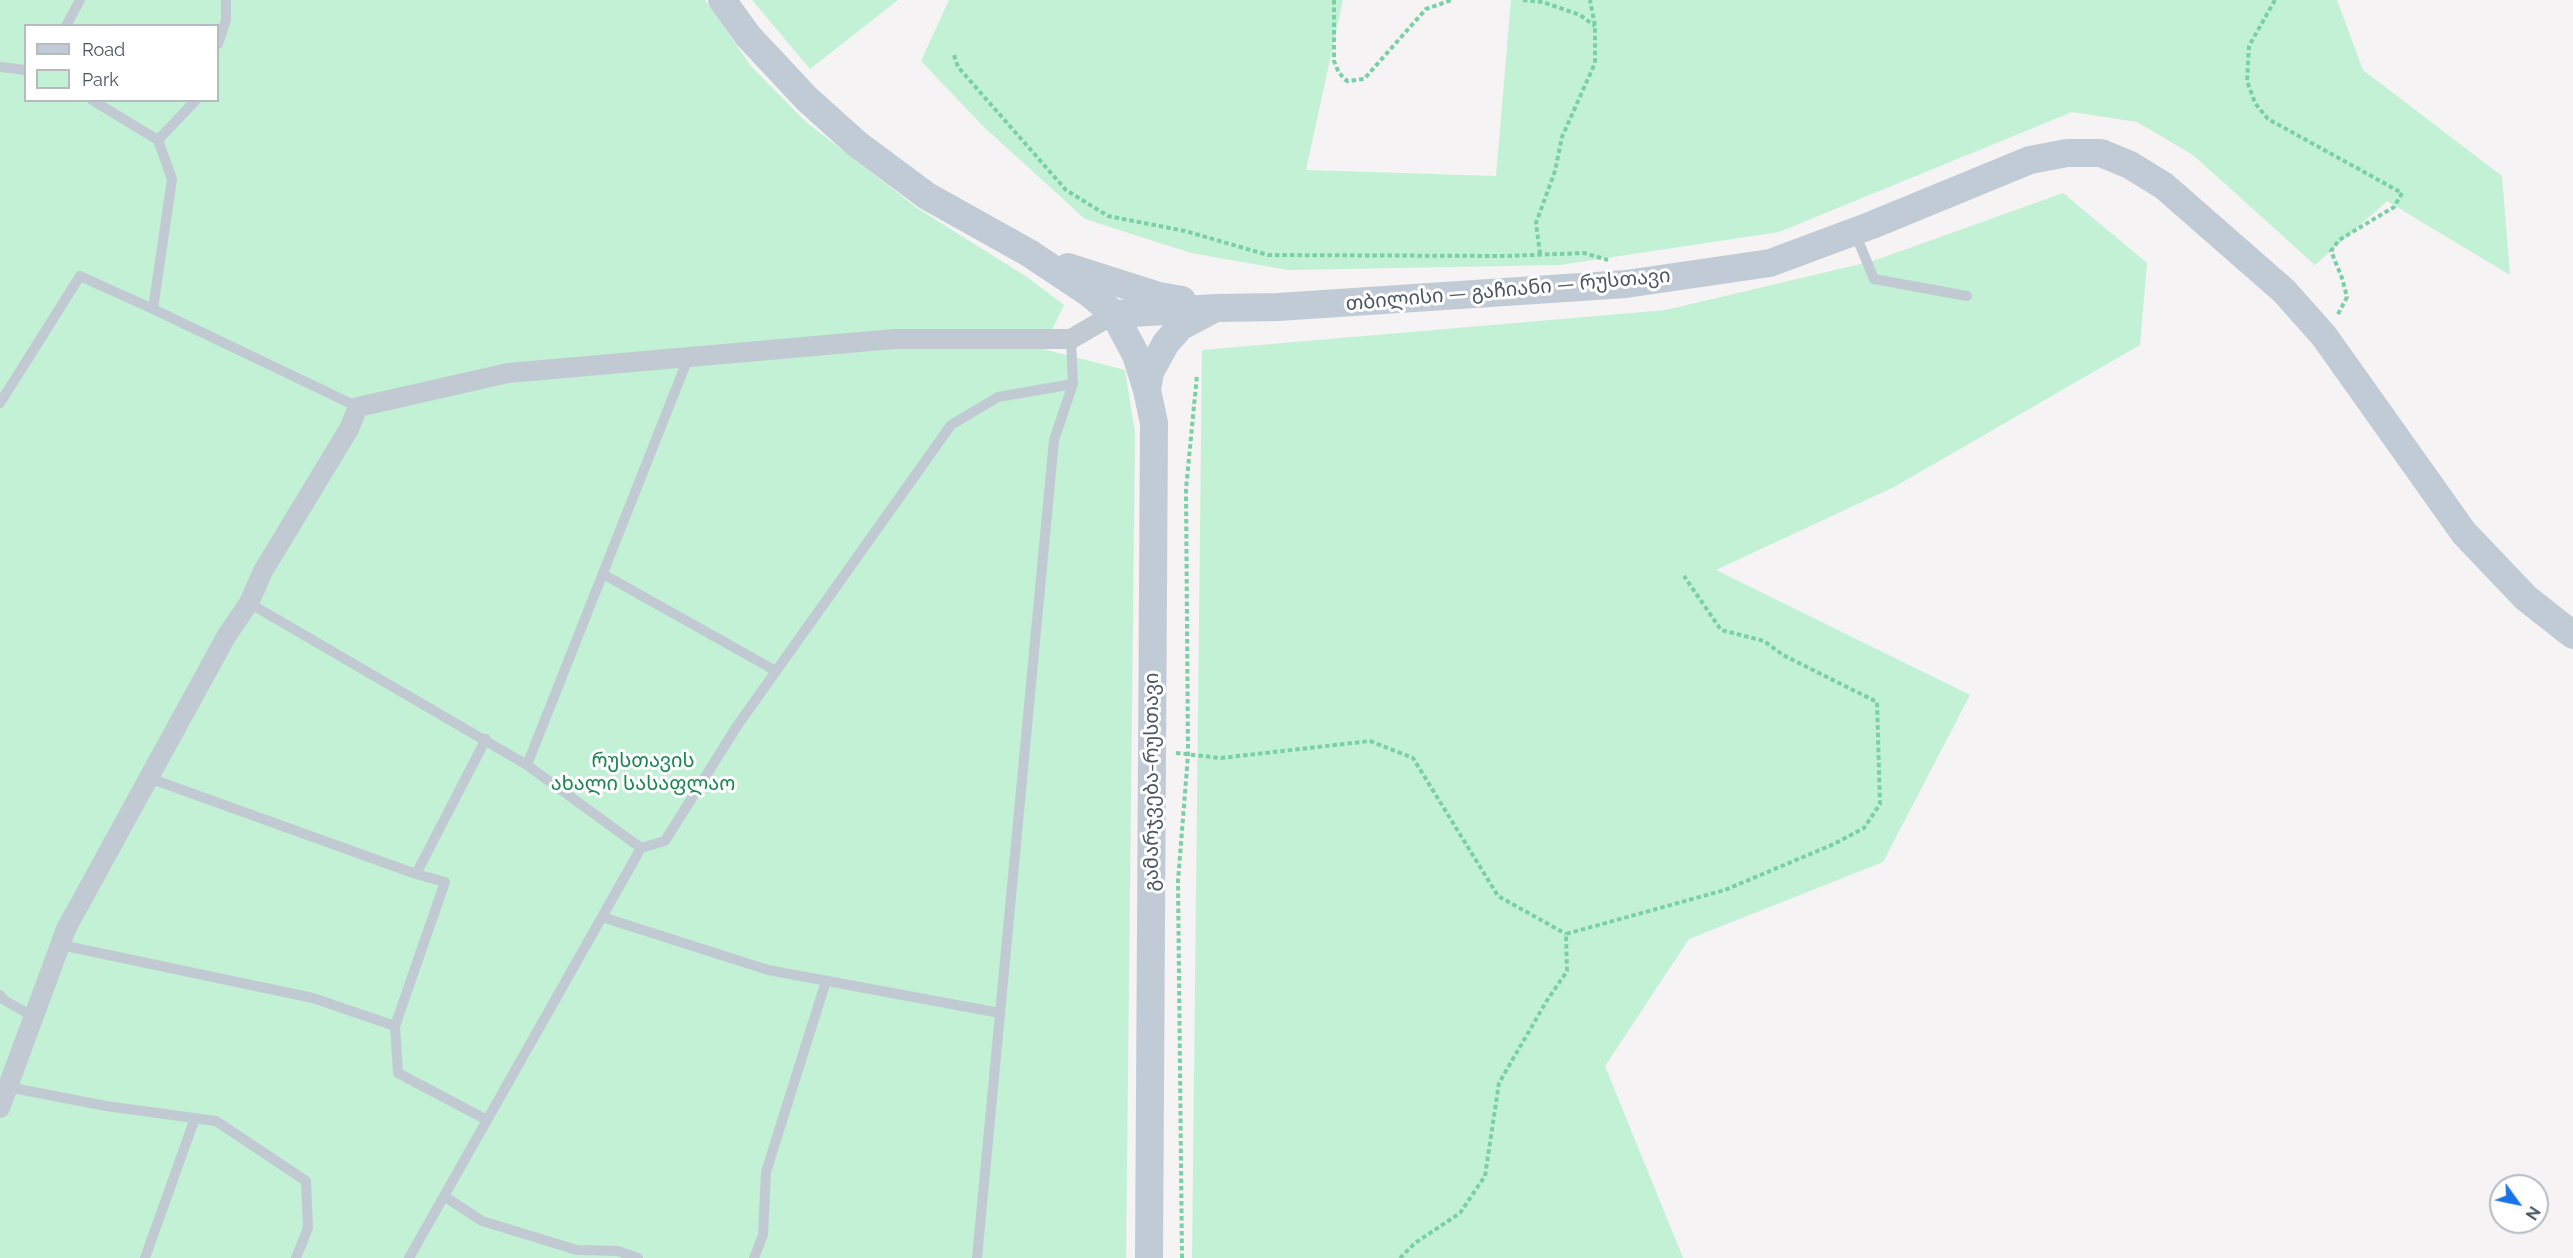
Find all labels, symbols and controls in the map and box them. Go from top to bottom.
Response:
legend [24,24,219,102]
text: Road [82,39,125,60]
text: Park [82,69,119,90]
street label: თბილისი — გაჩიანი — რუსთავი [1345,264,1671,316]
street label: გამარჯვება-რუსთავი [1140,673,1164,891]
park label: რუსთავის ახალი სასაფლაო [551,749,735,796]
north arrow [2489,1174,2549,1234]
text: N [2522,1203,2544,1223]

